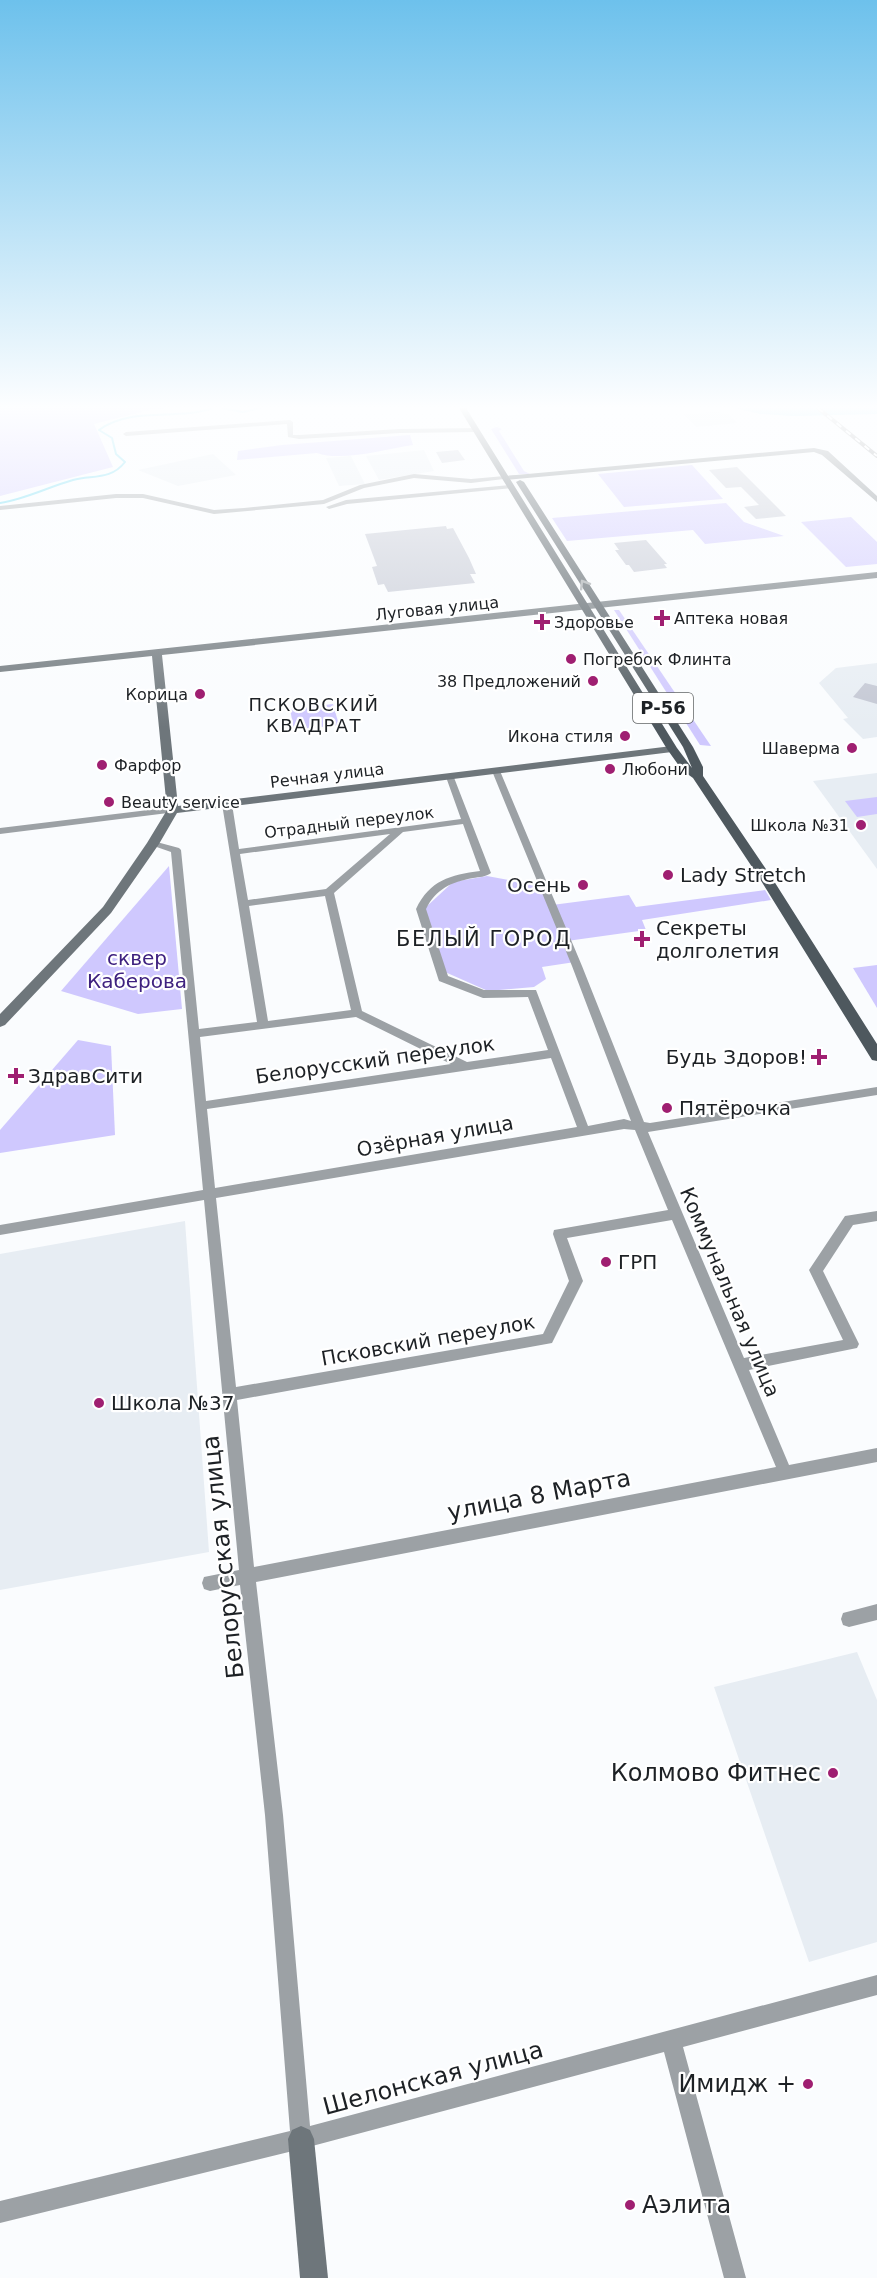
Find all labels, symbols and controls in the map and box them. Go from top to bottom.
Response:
one-way arrow [581,580,592,591]
street label: Луговая улица [374,593,500,624]
place label: Аптека новая [674,609,788,628]
marker: Аптека новая [655,611,669,625]
place label: Здоровье [554,613,634,632]
marker: Здоровье [535,615,549,629]
place label: Погребок Флинта [583,650,732,669]
marker: Погребок Флинта [564,652,578,666]
place label: 38 Предложений [437,672,581,691]
marker: 38 Предложений [586,674,600,688]
place label: Корица [126,685,188,704]
marker: Корица [193,687,207,701]
road number: Р-56 [633,693,693,723]
district label: ПСКОВСКИЙ КВАДРАТ [248,694,380,736]
place label: Икона стиля [508,727,613,746]
marker: Икона стиля [618,729,632,743]
place label: Шаверма [762,739,840,758]
marker: Шаверма [845,741,859,755]
place label: Фарфор [114,756,181,775]
marker: Фарфор [95,758,109,772]
street label: Речная улица [269,759,385,792]
place label: Любони [622,760,688,779]
marker: Любони [603,762,617,776]
place label: Beauty service [121,793,240,812]
marker: Beauty service [102,795,116,809]
street label: Отрадный переулок [263,803,435,842]
place label: Школа №31 [750,816,849,835]
marker: Школа №31 [854,818,868,832]
place label: Lady Stretch [680,863,806,887]
marker: Lady Stretch [661,868,675,882]
place label: Осень [507,873,571,897]
marker: Осень [576,878,590,892]
place label: Секреты долголетия [656,916,779,963]
district label: БЕЛЫЙ ГОРОД [396,926,572,951]
marker: Секреты долголетия [633,930,651,948]
park label: сквер Каберова [87,946,187,993]
street label: Белорусский переулок [254,1031,496,1089]
place label: Будь Здоров! [666,1045,807,1069]
marker: Будь Здоров! [812,1050,826,1064]
place label: ЗдравСити [28,1064,143,1088]
marker: ЗдравСити [9,1069,23,1083]
place label: Пятёрочка [679,1096,791,1120]
marker: Пятёрочка [660,1101,674,1115]
street label: Озёрная улица [355,1110,515,1162]
street label: Коммунальная улица [675,1183,785,1401]
place label: ГРП [618,1250,657,1274]
marker: ГРП [599,1255,613,1269]
street label: Псковский переулок [319,1309,537,1371]
place label: Школа №37 [111,1391,234,1415]
marker: Школа №37 [92,1396,106,1410]
street label: Белорусская улица [196,1434,250,1680]
street label: улица 8 Марта [445,1464,633,1526]
place label: Колмово Фитнес [611,1759,821,1787]
marker: Колмово Фитнес [826,1766,840,1780]
street label: Шелонская улица [320,2035,546,2121]
place label: Имидж + [678,2070,796,2098]
marker: Имидж + [801,2077,815,2091]
place label: Аэлита [642,2191,731,2219]
marker: Аэлита [623,2198,637,2212]

